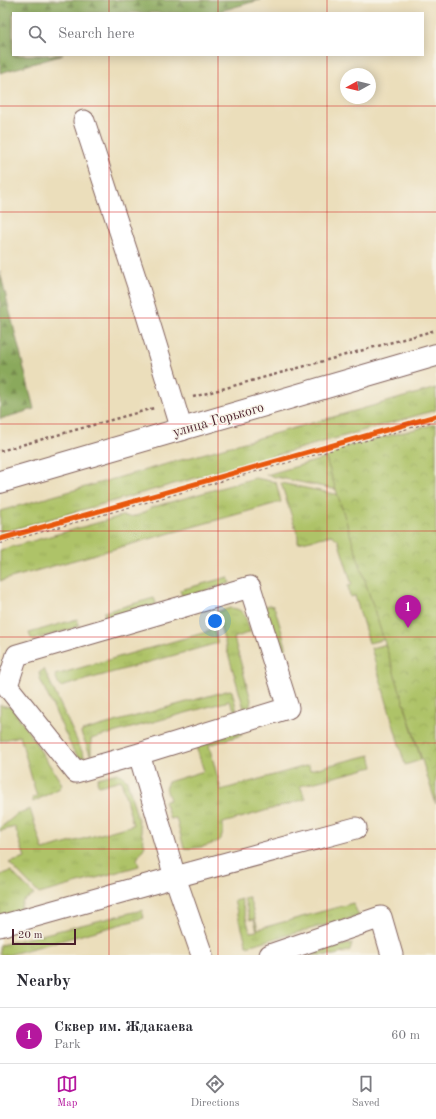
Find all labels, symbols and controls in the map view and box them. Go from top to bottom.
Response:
search box [12,12,424,56]
icon: search [26,23,48,45]
text: Search here [58,27,135,42]
north arrow [340,68,376,104]
street label: улица Горького [171,400,265,440]
pin: 1 [395,595,421,628]
your location [205,611,225,631]
scale bar [12,927,76,946]
text: 20 m [18,930,43,941]
text: Nearby [16,973,71,990]
text: Сквер им. Ждакаева [54,1020,193,1035]
text: 1 [25,1029,33,1042]
text: 60 m [391,1029,420,1042]
text: Park [54,1038,81,1051]
tab: Map [56,1073,78,1111]
tab: Directions [191,1073,239,1111]
tab: Saved [352,1073,380,1111]

